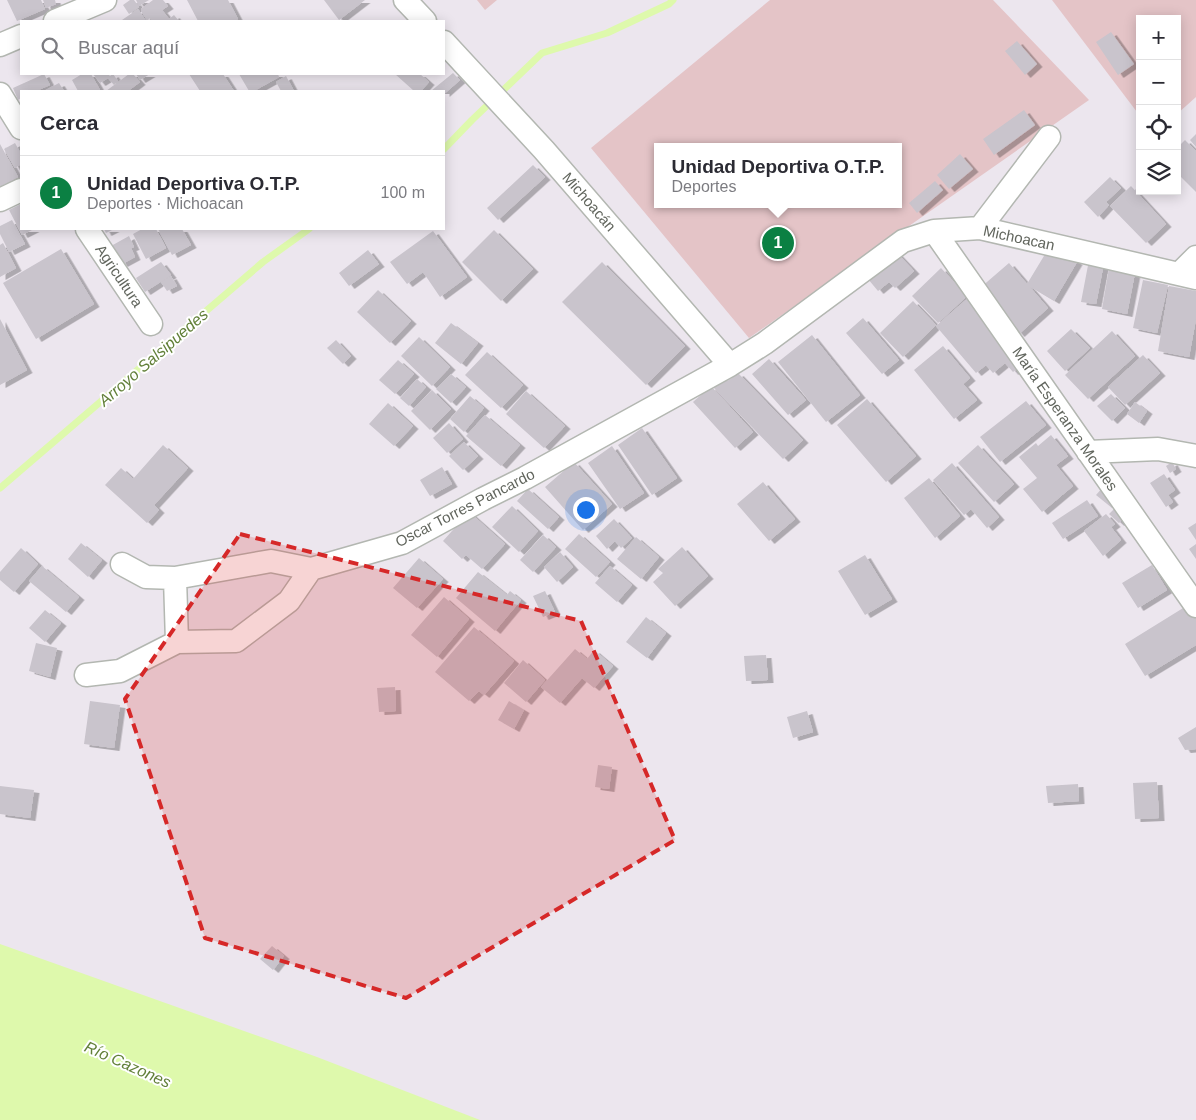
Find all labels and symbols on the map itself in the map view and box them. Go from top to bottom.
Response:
street label: Michoacán [559,169,620,235]
street label: Michoacan [982,222,1056,253]
pin: 1 [762,224,794,262]
street label: Agricultura [92,241,147,311]
water label: Arroyo Salsipuedes [95,305,211,410]
street label: María Esperanza Morales [1009,343,1122,494]
street label: Oscar Torres Pancardo [392,465,537,550]
your location [573,497,599,523]
water label: Río Cazones [82,1038,174,1091]

